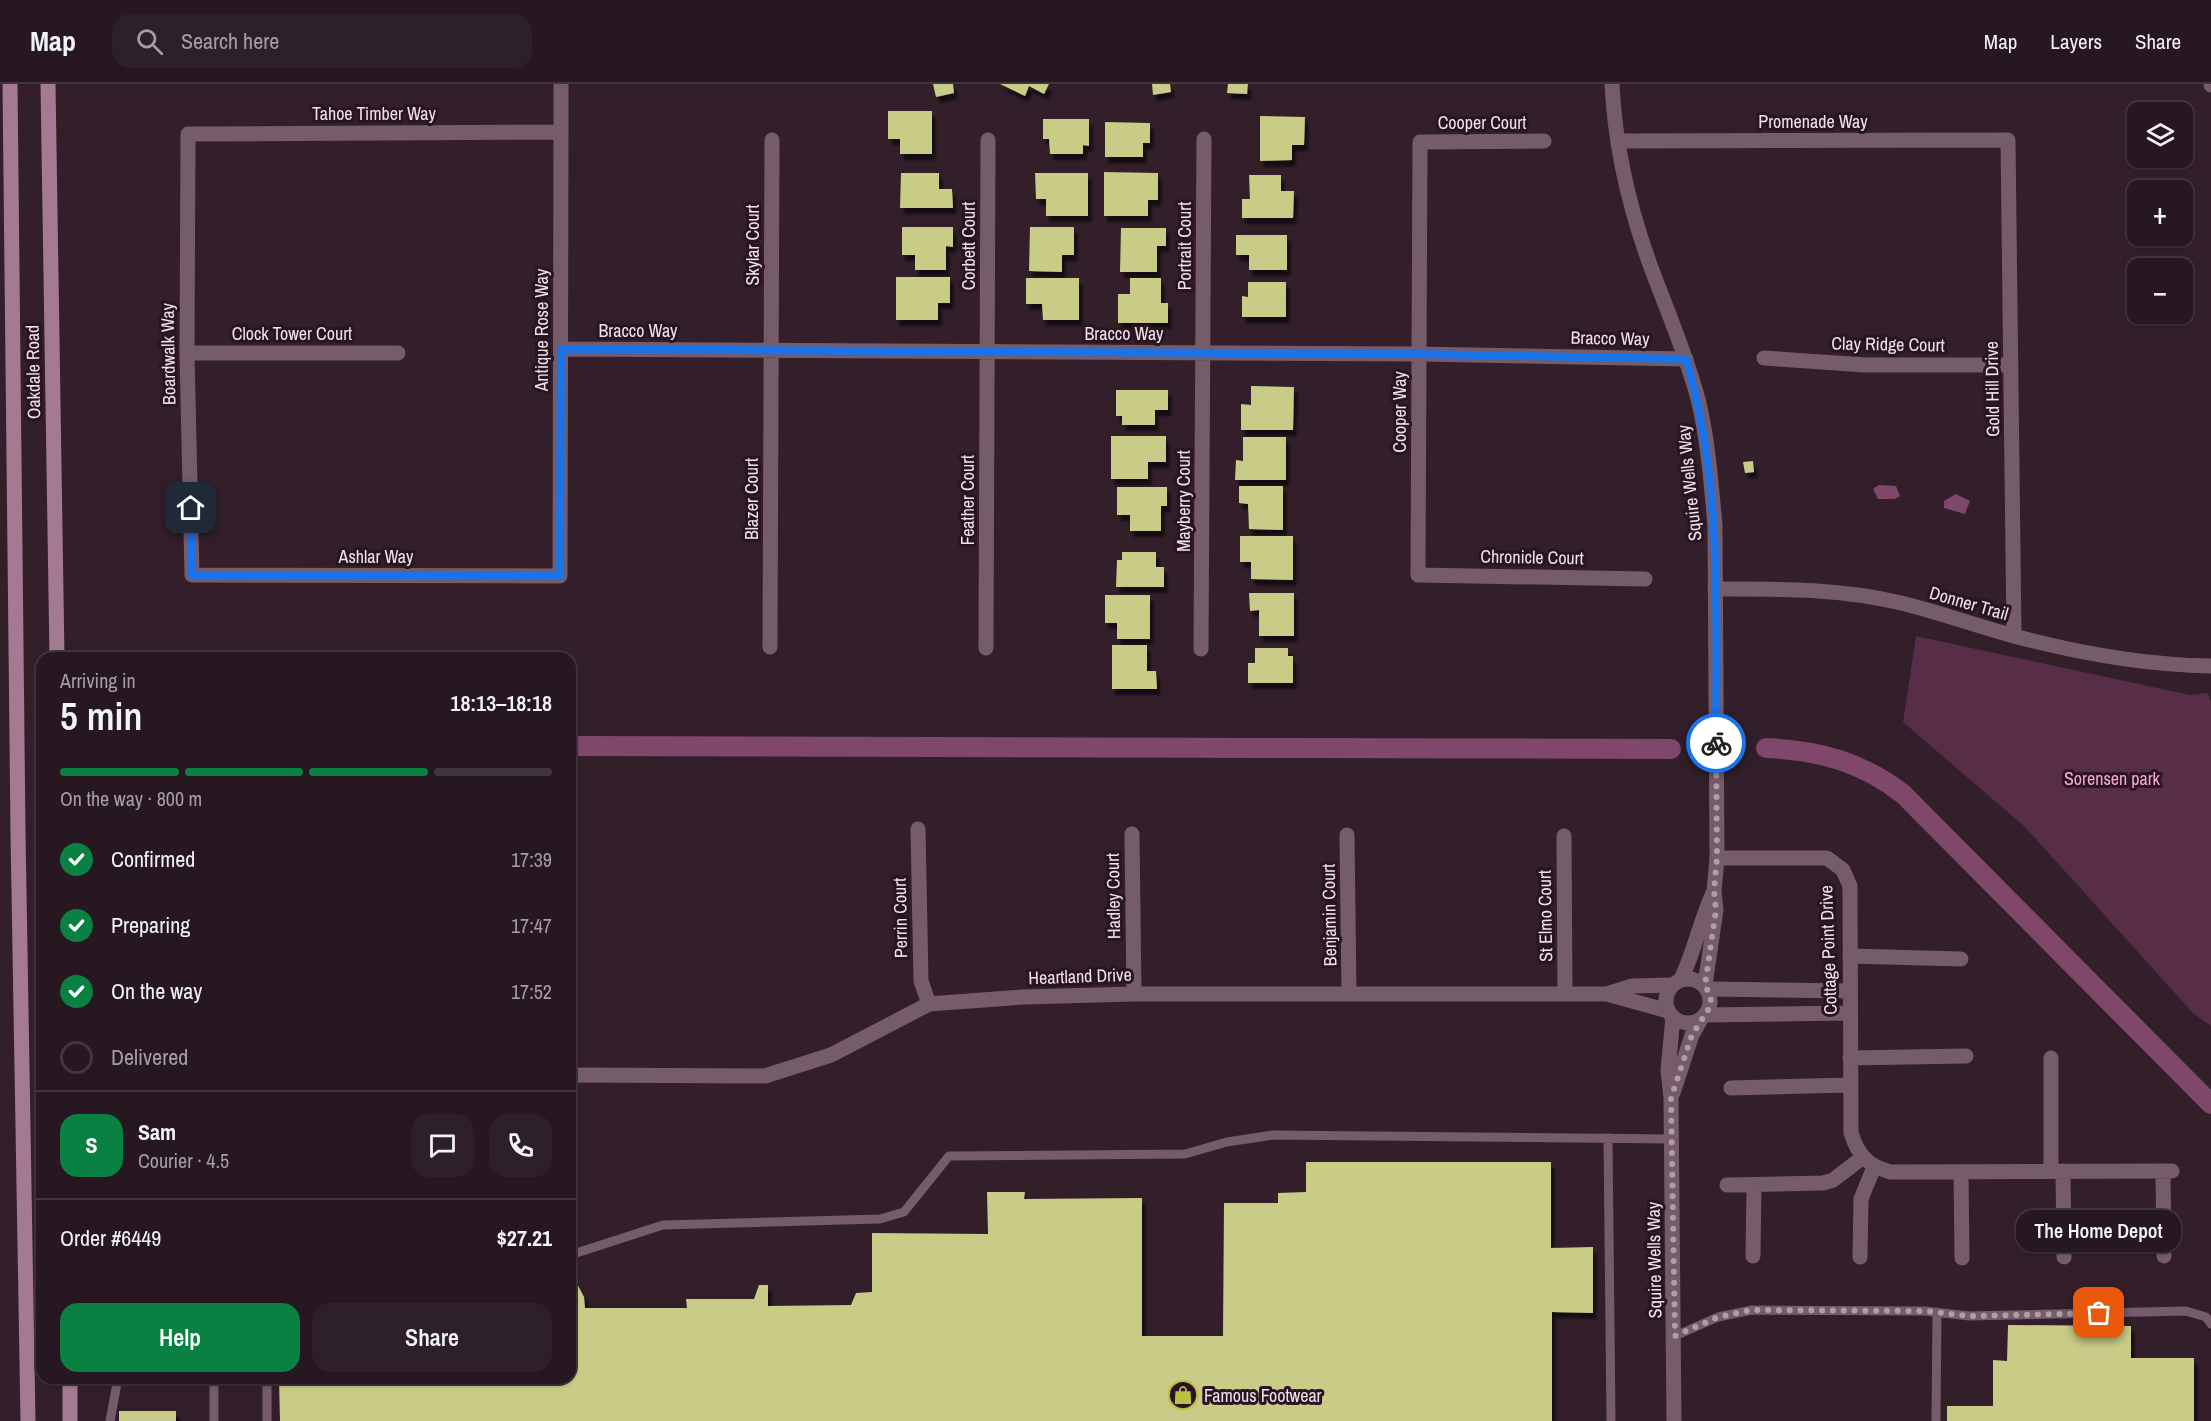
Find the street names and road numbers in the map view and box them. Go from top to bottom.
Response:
street label: Tahoe Timber Way [312,101,437,126]
street label: Promenade Way [1758,109,1868,134]
street label: Cooper Court [1438,110,1526,135]
street label: Corbett Court [956,202,981,290]
street label: Portrait Court [1172,202,1197,290]
street label: Skylar Court [740,204,765,286]
street label: Antique Rose Way [529,268,554,392]
street label: Boardwalk Way [155,302,181,405]
street label: Bracco Way [598,318,678,343]
street label: Clock Tower Court [232,321,352,346]
street label: Bracco Way [1084,321,1164,346]
street label: Oakdale Road [20,325,46,419]
street label: Bracco Way [1570,325,1650,351]
street label: Clay Ridge Court [1831,331,1945,357]
street label: Gold Hill Drive [1979,341,2005,437]
street label: Cooper Way [1387,371,1412,453]
street label: Squire Wells Way [1670,423,1708,542]
street label: Mayberry Court [1171,450,1196,552]
street label: Feather Court [955,455,980,545]
street label: Blazer Court [739,458,764,540]
street label: Ashlar Way [338,544,414,569]
street label: Chronicle Court [1480,544,1584,570]
street label: Donner Trail [1927,580,2011,626]
street label: Hadley Court [1100,853,1126,939]
street label: Benjamin Court [1316,864,1342,966]
street label: St Elmo Court [1532,870,1558,962]
street label: Perrin Court [887,878,913,958]
street label: Cottage Point Drive [1813,885,1843,1015]
street label: Heartland Drive [1028,962,1132,990]
street label: Squire Wells Way [1640,1201,1668,1318]

